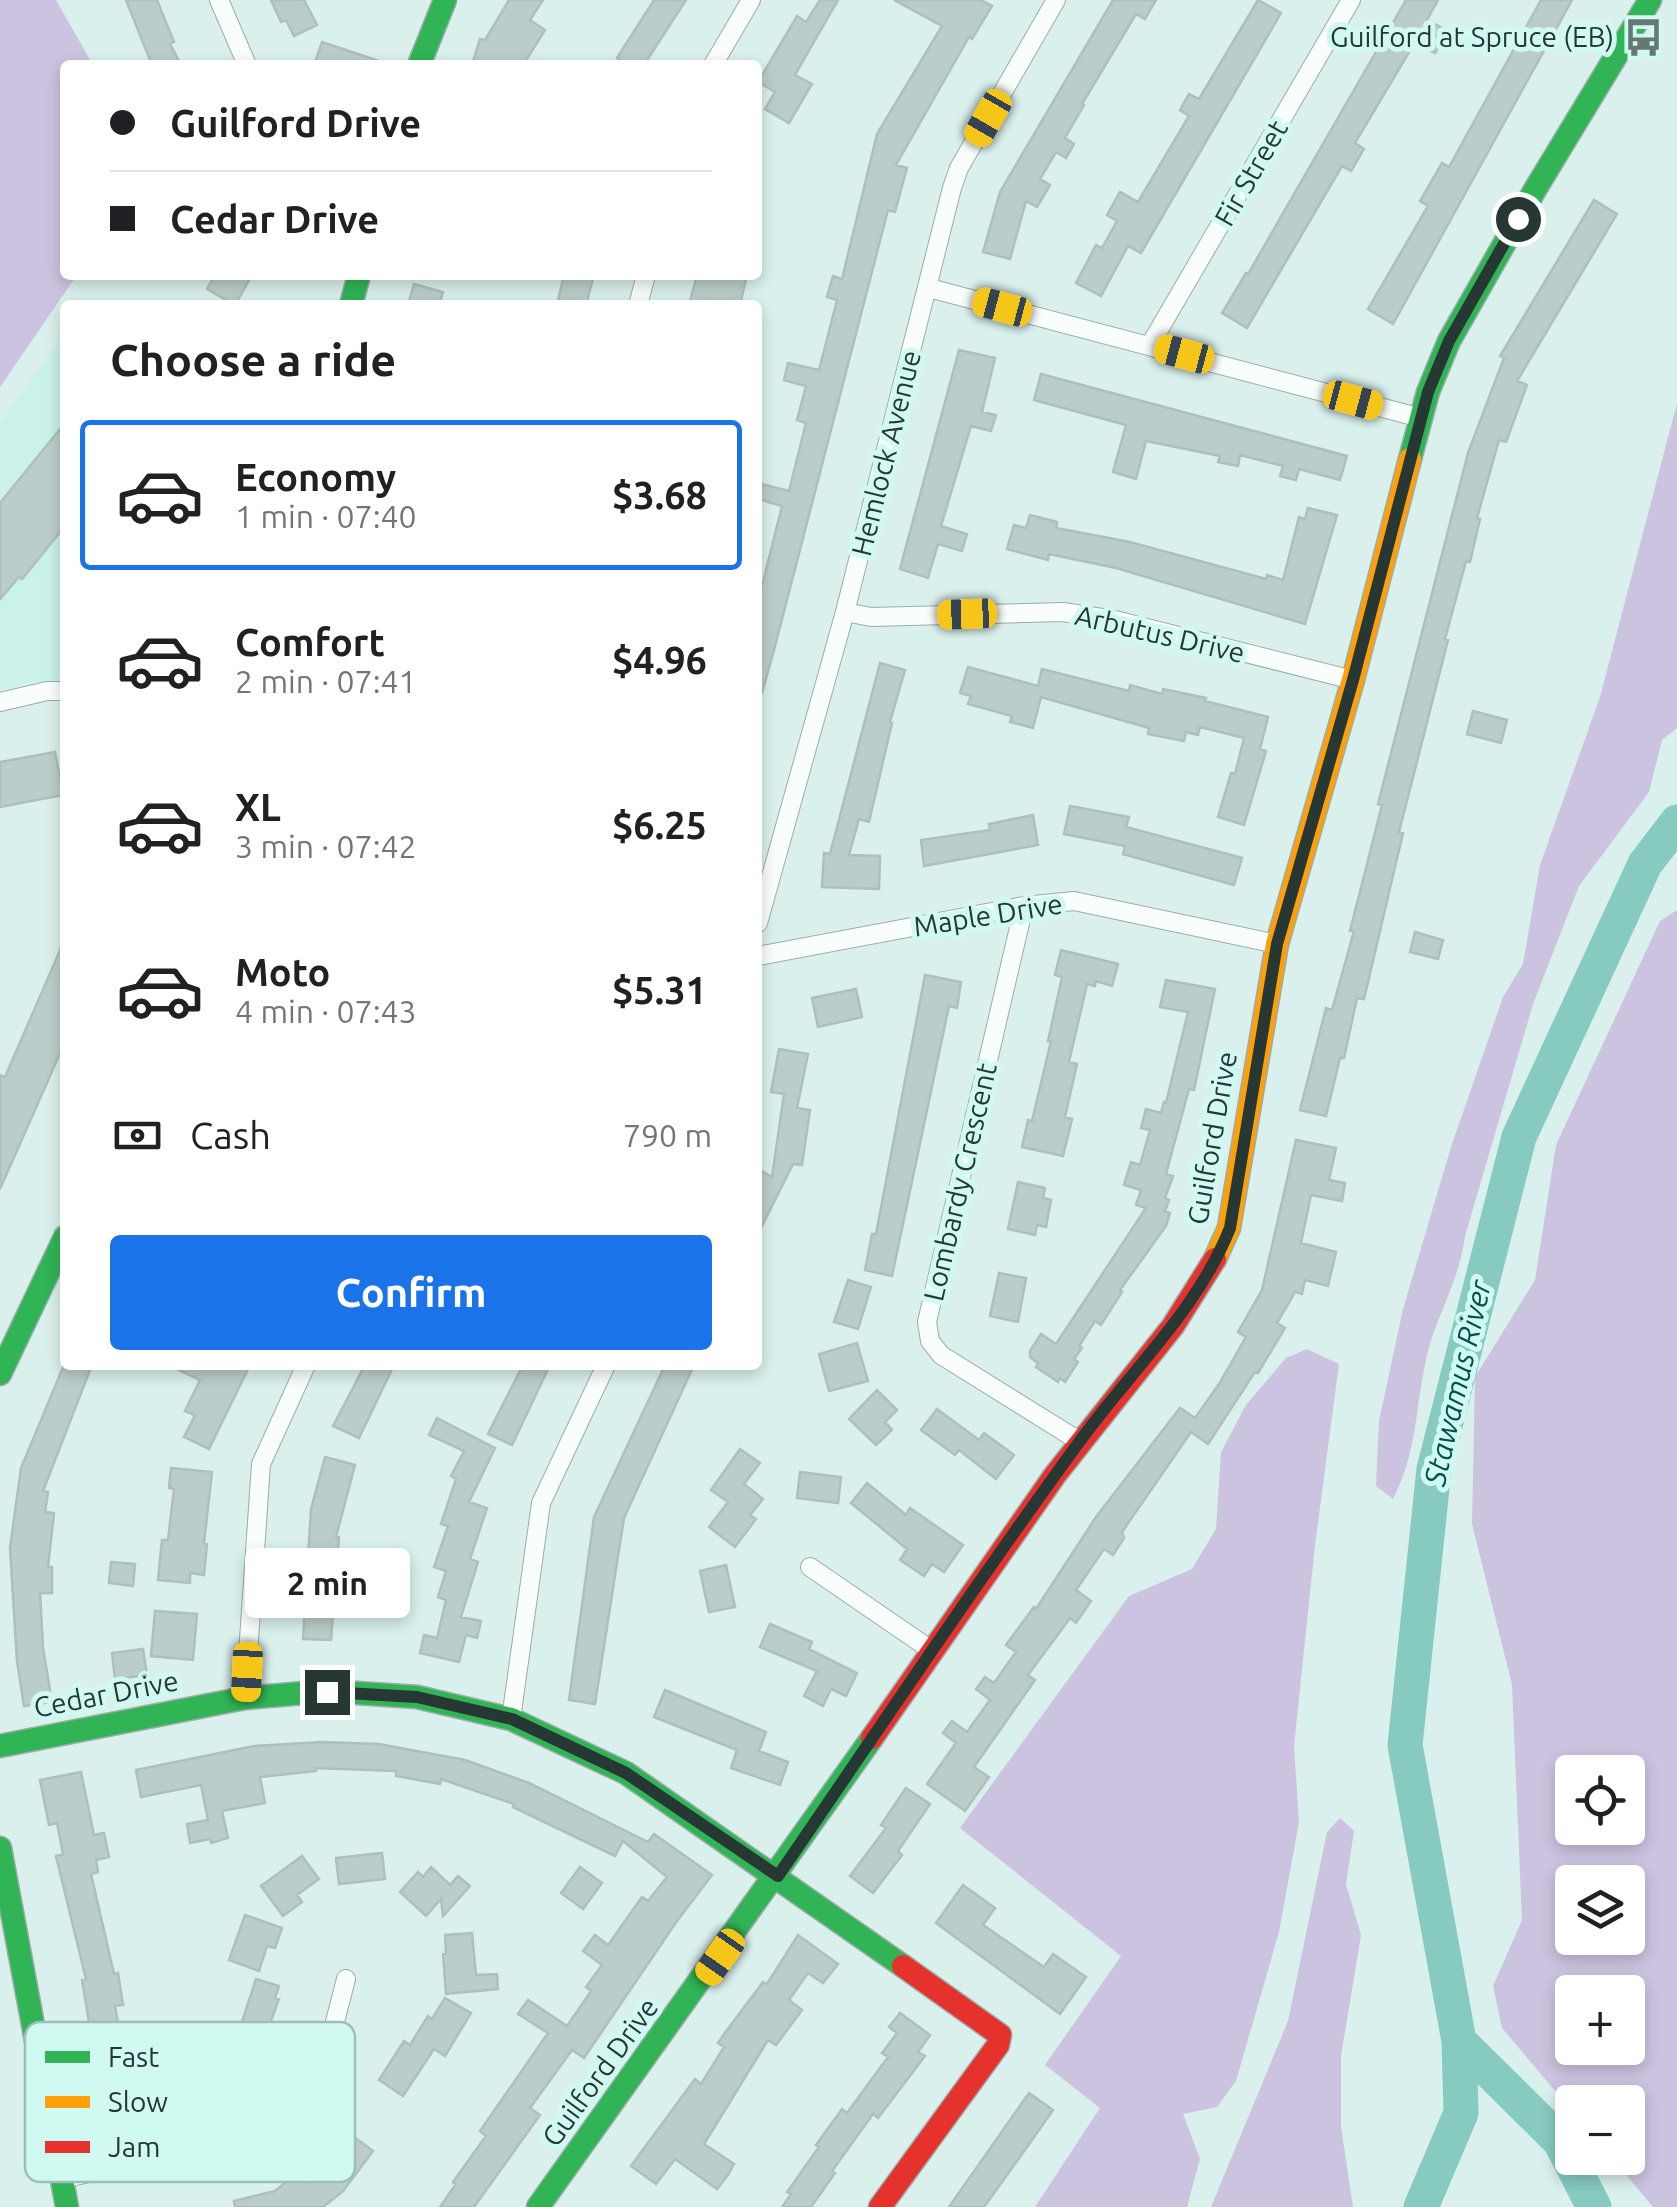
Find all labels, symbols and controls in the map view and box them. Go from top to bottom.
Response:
bus stop icon: Guilford at Spruce (EB) [1623,16,1665,58]
place label: Guilford at Spruce (EB) [1330,21,1614,53]
car [960,85,1016,151]
text: Guilford Drive [170,102,421,144]
street label: Fir Street [1208,114,1293,231]
route start [1496,197,1541,242]
text: Cedar Drive [170,198,379,240]
car [969,285,1035,329]
car [1151,332,1217,376]
text: Choose a ride [110,334,396,385]
street label: Hemlock Avenue [845,347,926,559]
car [1320,378,1386,422]
icon: car [115,450,205,540]
text: Economy [235,456,396,498]
text: $3.68 [612,474,707,516]
text: 1 min · 07:40 [235,498,417,534]
car [936,598,998,630]
street label: Arbutus Drive [1072,599,1248,668]
icon: car [115,615,205,705]
text: Comfort [235,621,385,663]
text: $4.96 [612,639,707,681]
text: 2 min · 07:41 [235,663,417,699]
icon: car [115,780,205,870]
text: XL [235,786,281,828]
text: $6.25 [612,804,707,846]
text: 3 min · 07:42 [235,828,417,864]
street label: Maple Drive [911,887,1065,942]
icon: car [115,945,205,1035]
text: Moto [235,951,330,993]
text: $5.31 [612,969,707,1011]
text: 4 min · 07:43 [235,993,417,1029]
street label: Guilford Drive [1181,1049,1242,1227]
street label: Lombardy Crescent [917,1060,1002,1304]
icon: cash [110,1108,165,1163]
text: Cash [190,1114,271,1156]
text: 790 m [623,1117,712,1153]
button: Confirm [110,1235,712,1350]
water label: Stawamus River [1417,1275,1498,1490]
callout: 2 min [245,1547,410,1617]
text: 2 min [287,1565,368,1601]
car [230,1641,264,1703]
street label: Cedar Drive [31,1664,181,1723]
route end [305,1670,350,1715]
map controls [1555,1755,1645,2175]
button: locate [1555,1755,1645,1845]
button: layers [1555,1865,1645,1955]
car [691,1924,749,1990]
button: + [1555,1975,1645,2065]
street label: Guilford Drive [536,1992,664,2152]
legend [25,2022,355,2182]
text: Fast [108,2041,159,2072]
button: − [1555,2085,1645,2175]
text: Slow [108,2086,168,2117]
text: Jam [108,2131,160,2162]

